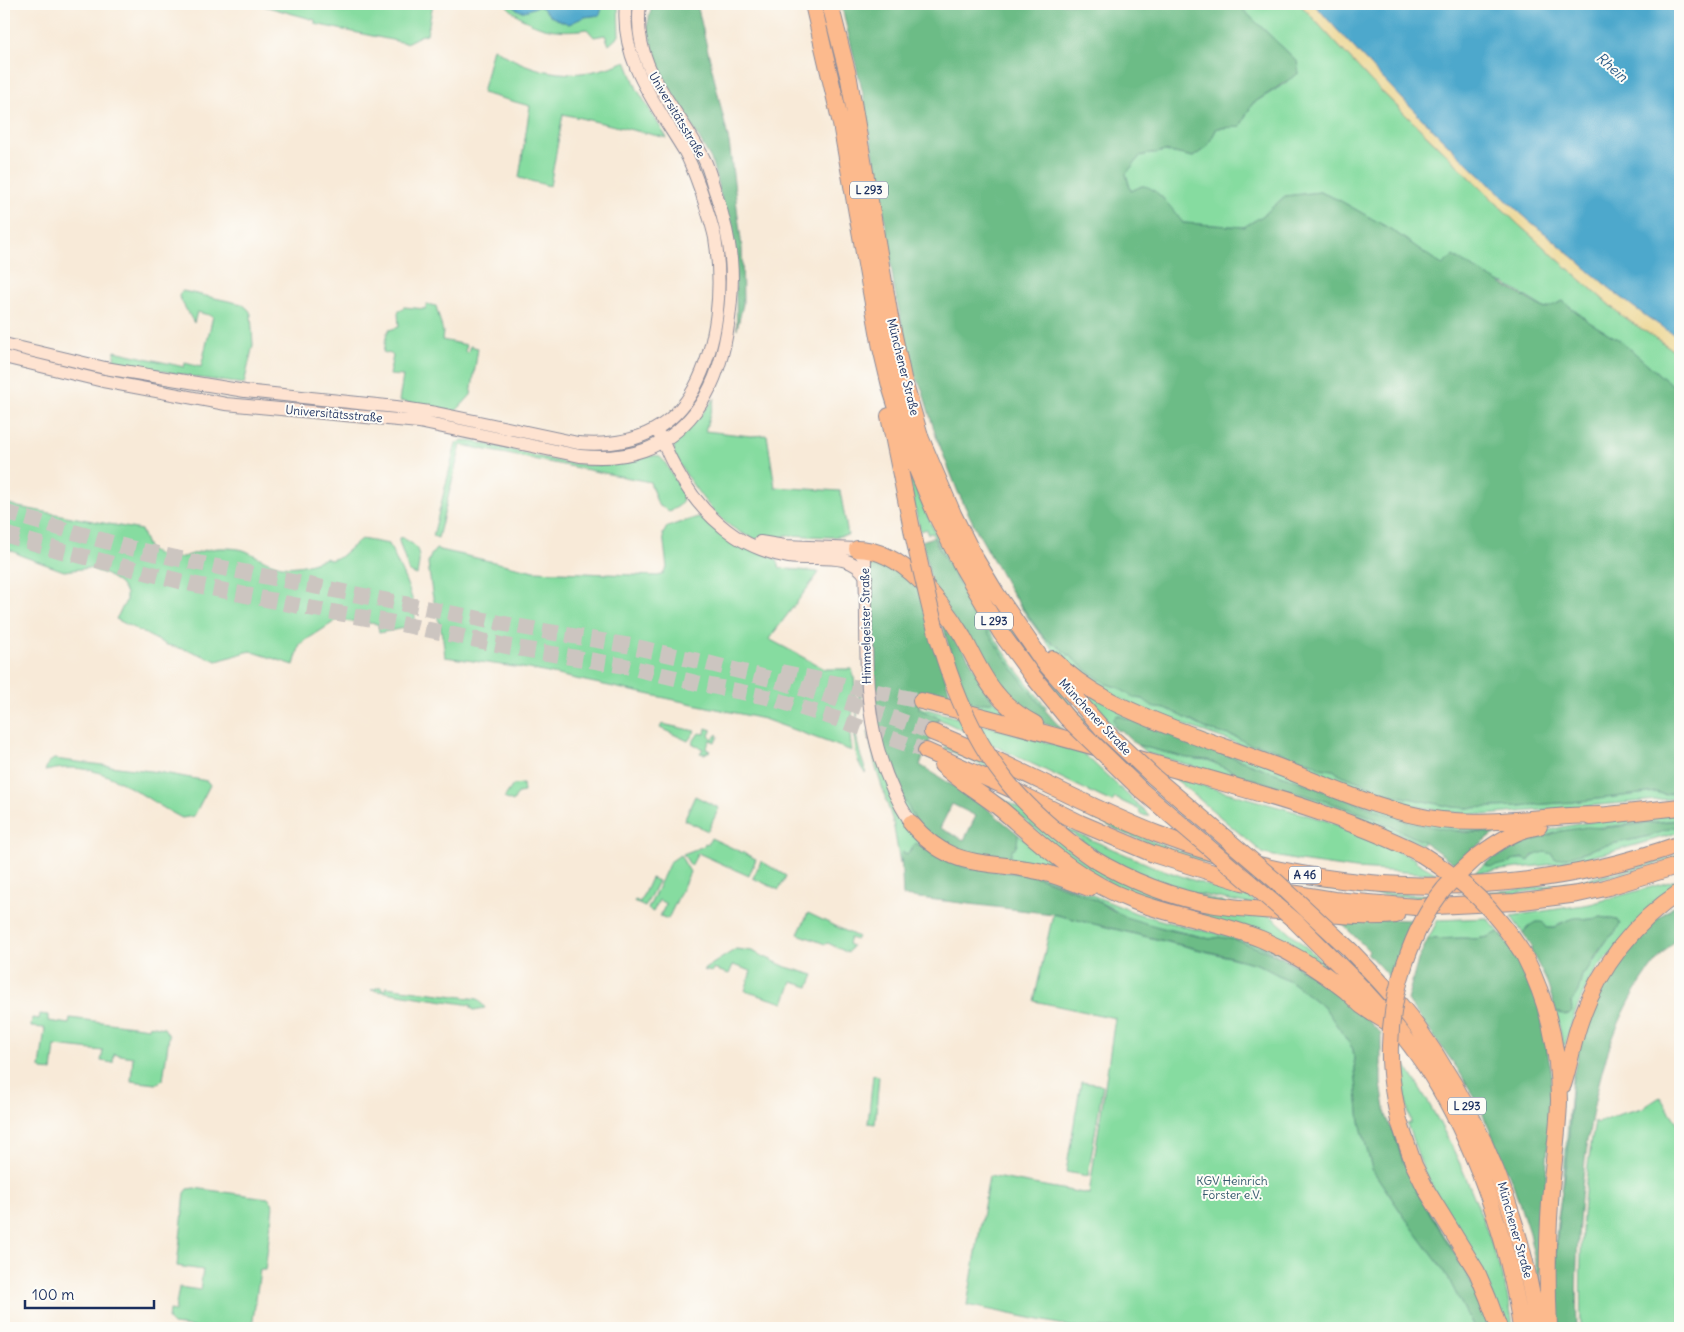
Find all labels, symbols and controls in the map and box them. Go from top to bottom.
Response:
water label: Rhein [1593,48,1632,86]
street label: Universitätsstraße [646,69,709,160]
road number: L 293 [850,182,888,198]
street label: Münchener Straße [884,317,923,417]
street label: Universitätsstraße [285,402,383,425]
street label: Himmelgeister Straße [857,568,874,684]
road number: L 293 [975,612,1013,630]
street label: Münchener Straße [1056,675,1135,758]
road number: A 46 [1289,866,1321,884]
road number: L 293 [1448,1098,1486,1114]
park label: KGV Heinrich Förster e.V. [1196,1173,1268,1202]
street label: Münchener Straße [1495,1180,1536,1280]
scale bar [25,1277,154,1309]
text: 100 m [32,1285,74,1304]

